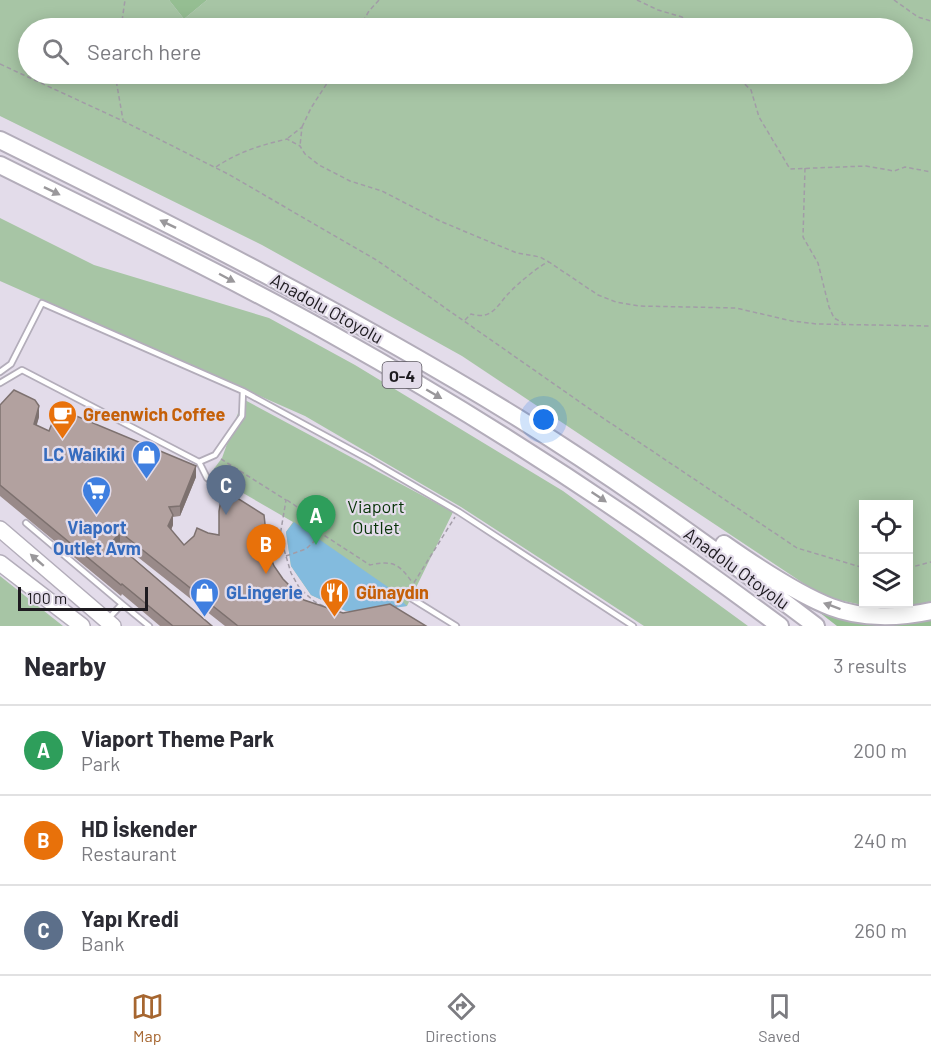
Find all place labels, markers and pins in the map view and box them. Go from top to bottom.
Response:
cafe icon: Greenwich Coffee [46,398,78,440]
place label: Greenwich Coffee [83,403,225,425]
shop icon: LC Waikiki [130,438,162,480]
place label: LC Waikiki [43,443,125,465]
pin: C [206,466,246,515]
supermarket icon: Viaport Outlet Avm [81,474,113,516]
pin: A [296,496,336,545]
place label: Viaport Outlet Avm [53,516,141,559]
pin: B [246,524,286,574]
shop icon: GLingerie [189,576,221,618]
restaurant icon: Günaydın [319,576,351,618]
place label: GLingerie [226,581,303,603]
place label: Günaydın [356,581,429,603]

